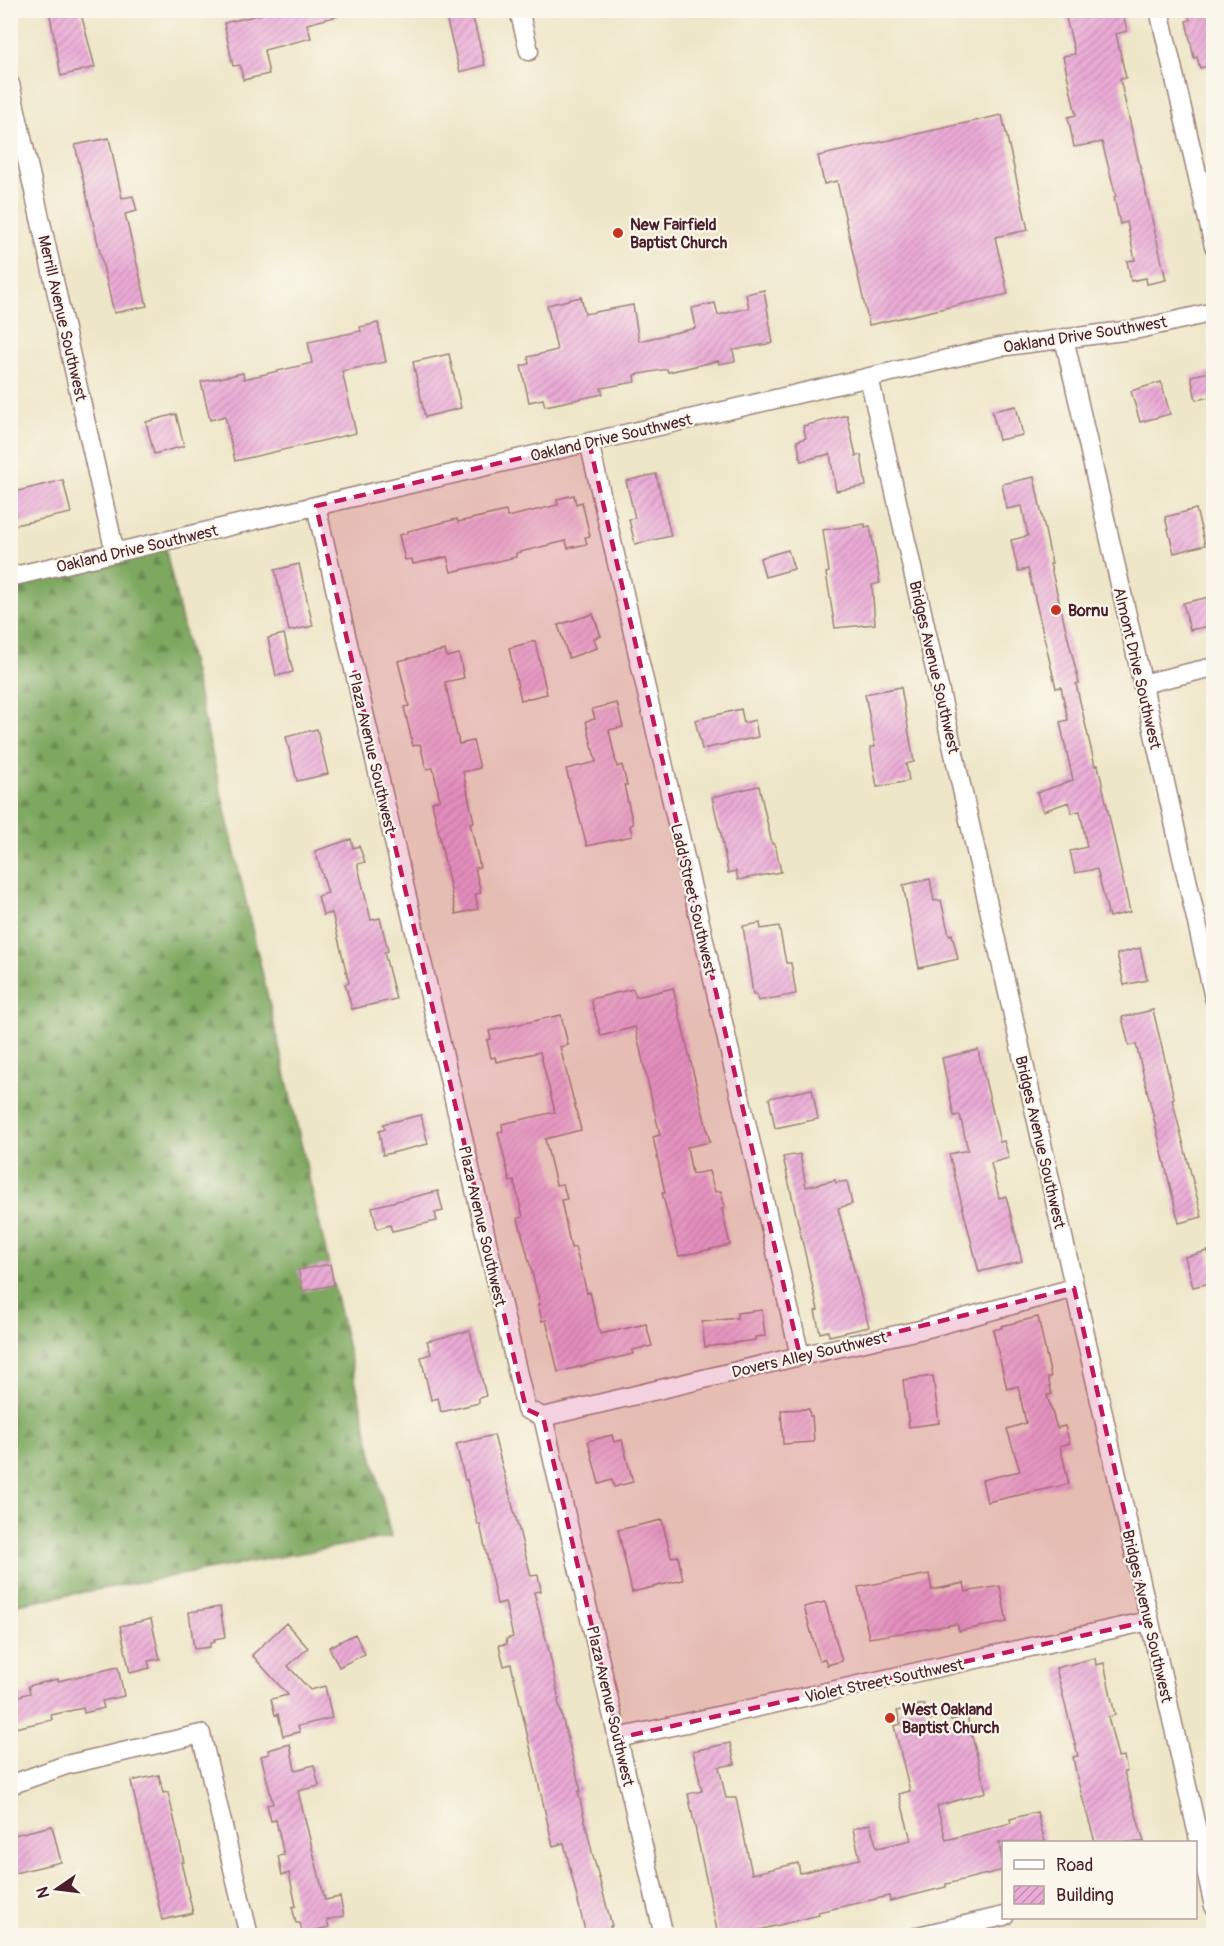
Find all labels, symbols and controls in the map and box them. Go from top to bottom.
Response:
place label: New Fairfield Baptist Church [630,215,728,253]
marker: New Fairfield Baptist Church [611,226,625,240]
street label: Merrill Avenue Southwest [33,233,91,404]
street label: Oakland Drive Southwest [1002,312,1169,358]
street label: Oakland Drive Southwest [528,410,695,466]
street label: Oakland Drive Southwest [54,521,221,577]
street label: Bridges Avenue Southwest [904,579,964,756]
street label: Almont Drive Southwest [1109,585,1166,752]
place label: Bornu [1068,601,1108,621]
marker: Bornu [1049,603,1063,617]
street label: Plaza Avenue Southwest [344,671,400,836]
street label: Ladd Street Southwest [666,822,720,977]
street label: Bridges Avenue Southwest [1010,1054,1070,1231]
street label: Plaza Avenue Southwest [454,1144,510,1309]
street label: Dovers Alley Southwest [730,1327,889,1383]
street label: Bridges Avenue Southwest [1117,1528,1177,1705]
street label: Plaza Avenue Southwest [582,1624,638,1789]
street label: Violet Street Southwest [803,1654,966,1708]
place label: West Oakland Baptist Church [902,1700,1000,1738]
marker: West Oakland Baptist Church [883,1711,897,1725]
legend [1002,1841,1197,1919]
text: Road [1056,1854,1093,1877]
north arrow [27,1859,87,1919]
text: Building [1056,1884,1114,1907]
text: N [32,1885,54,1900]

